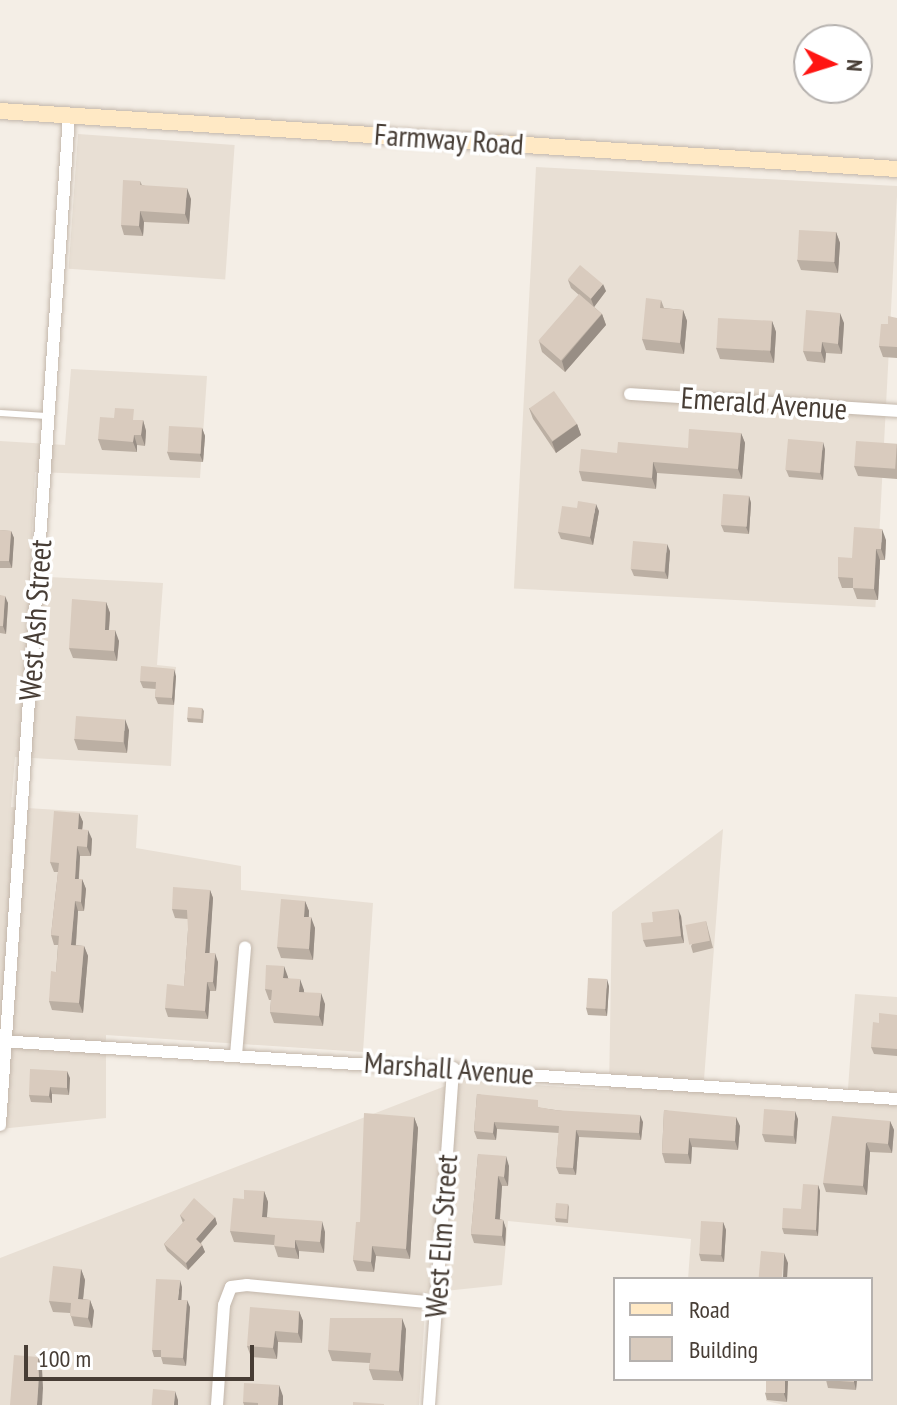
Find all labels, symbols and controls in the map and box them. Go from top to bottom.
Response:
north arrow [793,24,873,104]
text: N [841,59,869,72]
street label: Farmway Road [373,116,525,162]
street label: Emerald Avenue [679,379,849,427]
street label: West Ash Street [11,538,59,702]
street label: Marshall Avenue [363,1044,535,1092]
street label: West Elm Street [417,1153,465,1319]
legend [613,1277,873,1381]
text: Road [689,1294,730,1325]
scale bar [28,1329,258,1379]
text: Building [689,1334,758,1365]
text: 100 m [38,1343,91,1374]

